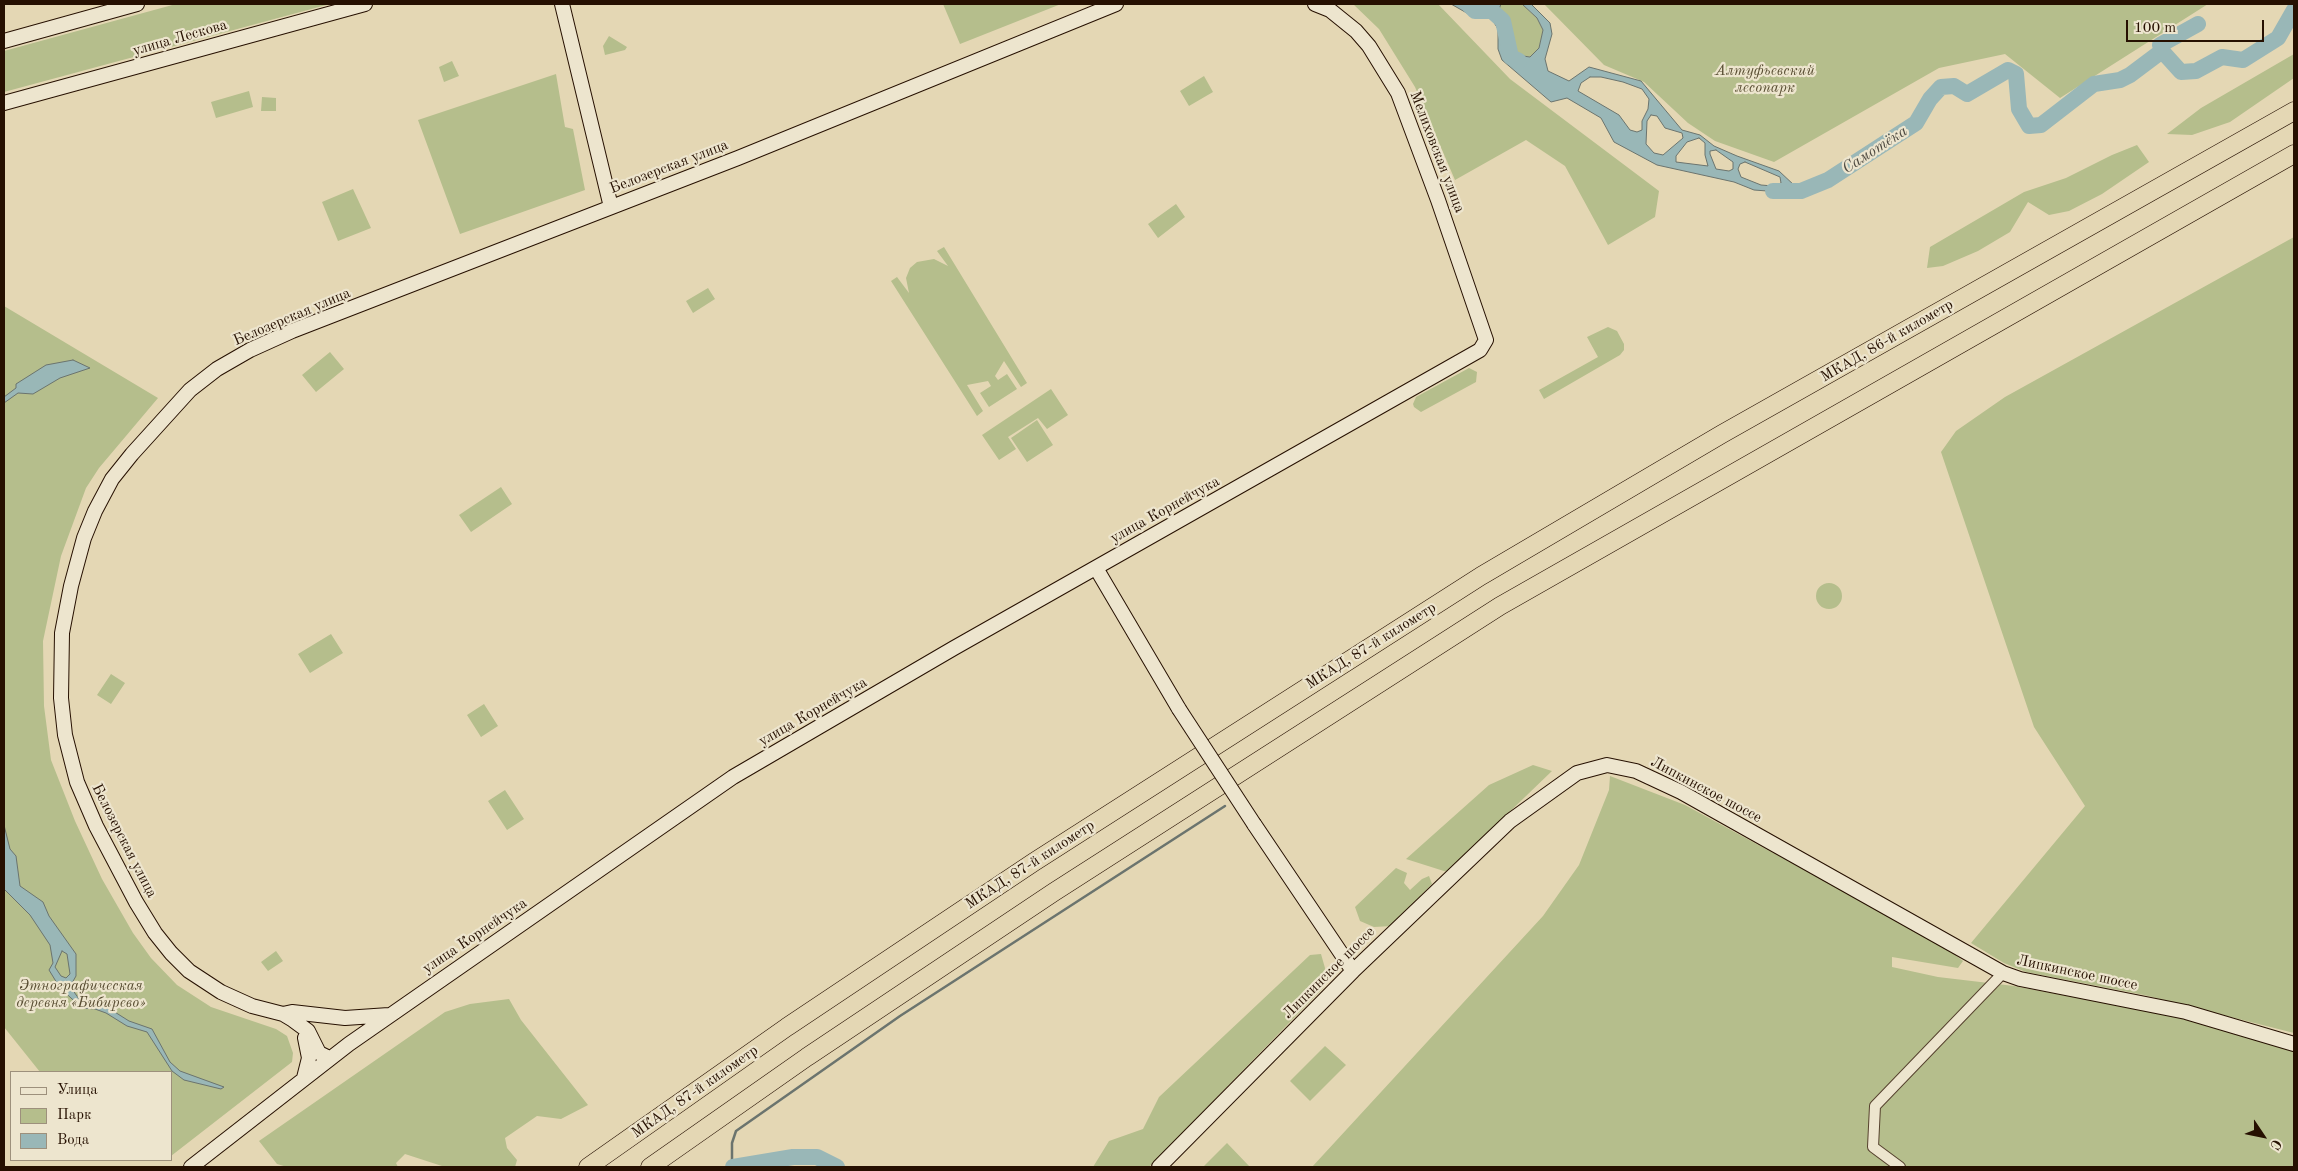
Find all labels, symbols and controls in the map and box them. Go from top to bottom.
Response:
scale bar [2128,10,2266,42]
street label: улица Лескова [131,16,229,60]
text: 100 m [2134,21,2176,36]
park label: Алтуфьевский лесопарк [1715,62,1815,97]
street label: Мелиховская улица [1405,89,1469,215]
water label: Самотёка [1839,122,1911,178]
street label: Белозерская улица [607,136,731,198]
street label: Белозерская улица [231,284,353,350]
street label: МКАД, 86-й километр [1817,296,1957,386]
street label: улица Корнейчука [1107,472,1223,548]
street label: МКАД, 87-й километр [1303,599,1439,693]
street label: улица Корнейчука [756,674,870,750]
street label: Липкинское шоссе [1647,753,1765,827]
street label: Белозерская улица [87,781,161,901]
street label: МКАД, 87-й километр [962,817,1098,913]
street label: улица Корнейчука [419,894,531,978]
street label: Липкинское шоссе [1279,923,1379,1023]
street label: Липкинское шоссе [2015,951,2139,995]
park label: Этнографическая деревня «Бибирево» [16,977,146,1012]
street label: МКАД, 87-й километр [628,1042,762,1142]
legend [10,1071,172,1161]
text: Улица [57,1083,98,1098]
text: Парк [57,1108,92,1123]
north arrow [2238,1111,2288,1161]
text: Вода [57,1133,89,1148]
text: С [2267,1137,2284,1152]

